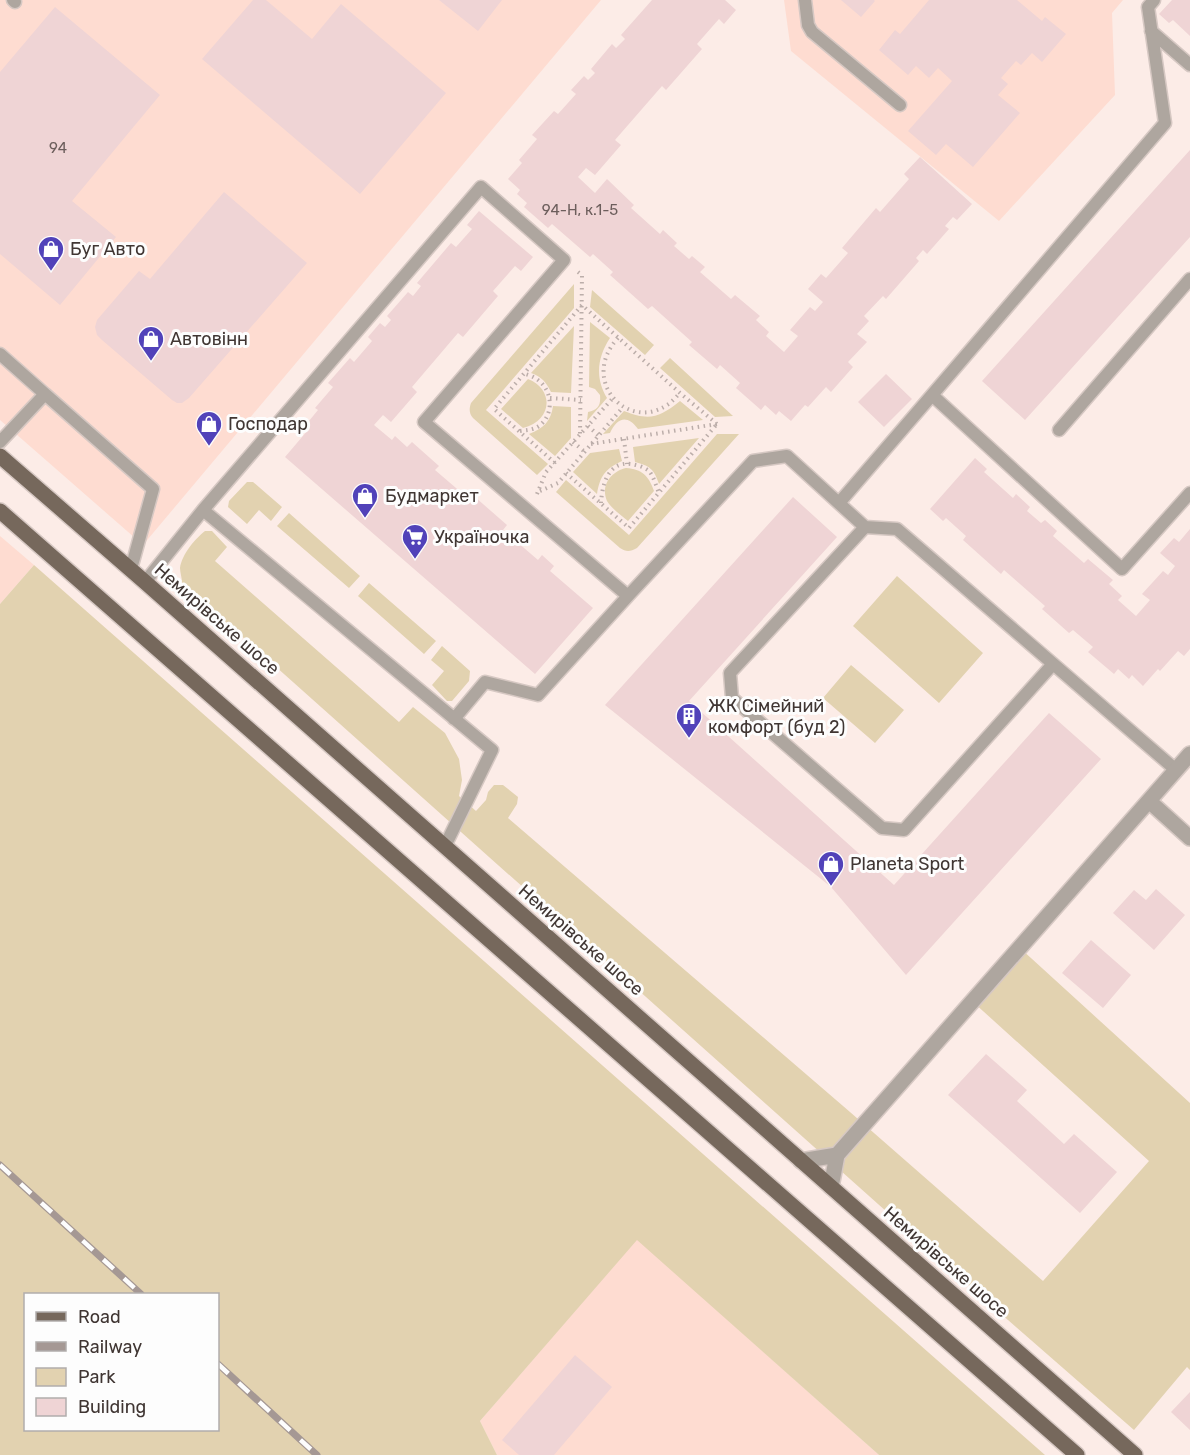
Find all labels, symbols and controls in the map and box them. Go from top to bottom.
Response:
house number: 94 [49,139,67,157]
house number: 94-Н, к.1-5 [542,201,618,219]
shop icon: Буг Авто [36,234,66,272]
place label: Буг Авто [70,238,145,260]
shop icon: Автовінн [136,324,166,362]
place label: Автовінн [170,328,248,350]
shop icon: Господар [194,409,224,447]
place label: Господар [228,413,308,435]
shop icon: Будмаркет [350,481,380,519]
place label: Будмаркет [385,485,479,507]
supermarket icon: Україночка [400,522,430,560]
place label: Україночка [434,526,529,548]
street label: Немирівське шосе [150,559,284,679]
place label: ЖК Сімейний комфорт (буд 2) [708,695,845,738]
building icon: ЖК Сімейний комфорт (буд 2) [674,701,704,739]
shop icon: Planeta Sport [816,849,846,887]
place label: Planeta Sport [850,853,964,875]
street label: Немирівське шосе [514,880,648,1000]
street label: Немирівське шосе [879,1202,1013,1322]
legend [24,1293,219,1431]
text: Road [78,1306,121,1328]
text: Railway [78,1336,142,1358]
text: Park [78,1366,116,1388]
text: Building [78,1396,146,1418]

